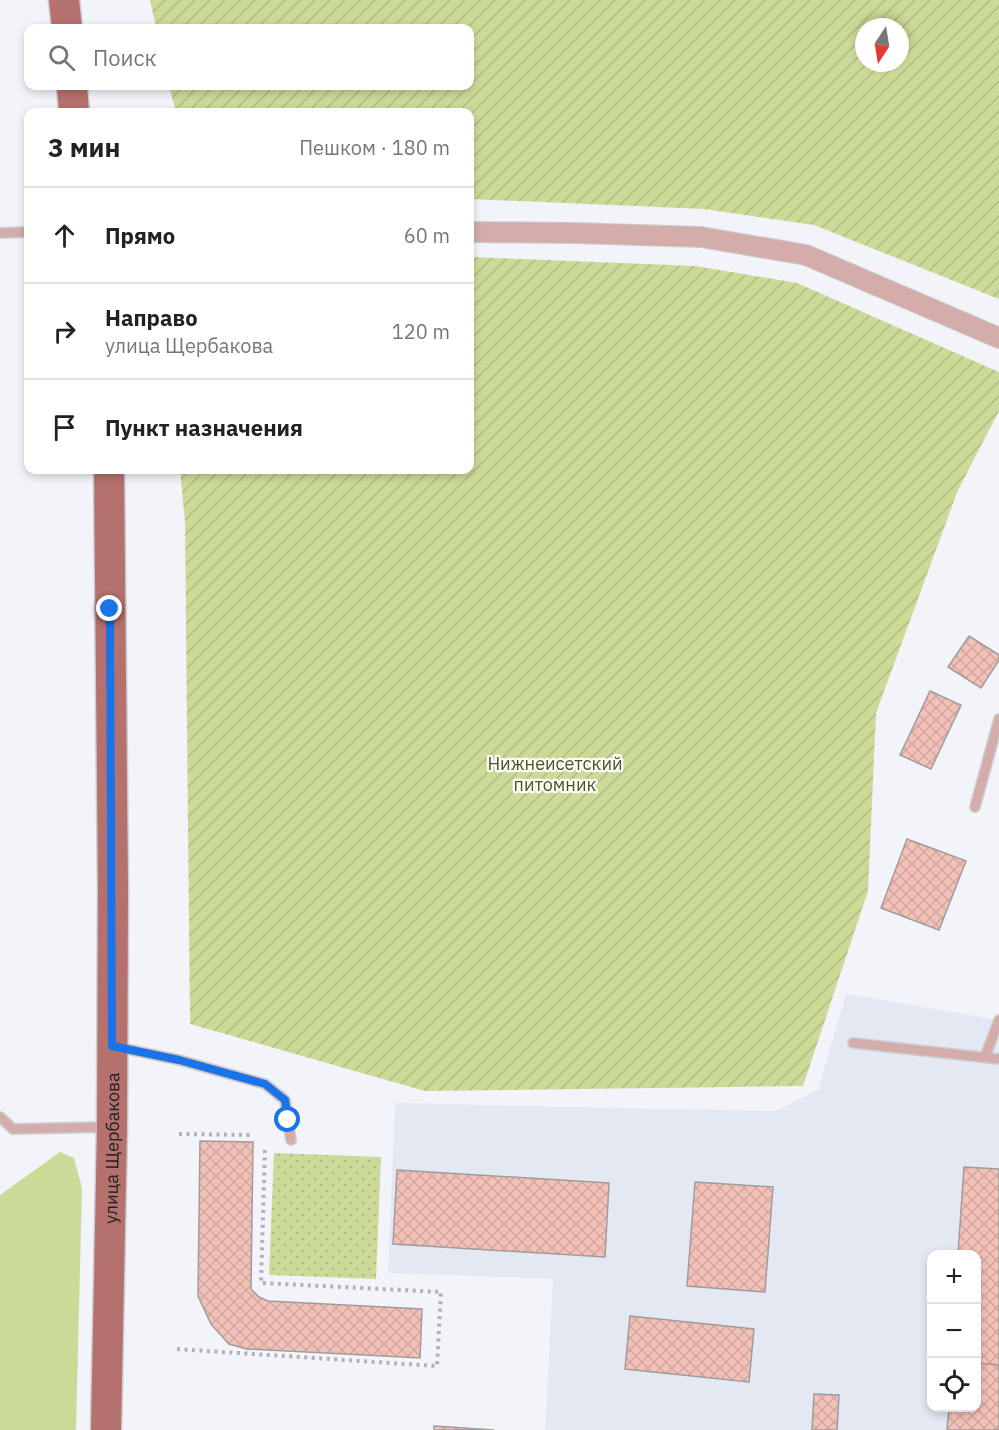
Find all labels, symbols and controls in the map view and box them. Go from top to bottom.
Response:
north arrow [855,18,909,72]
search box [24,24,474,90]
icon: search [45,41,78,74]
text: Поиск [93,43,157,72]
text: 3 мин [48,130,120,164]
text: Пешком · 180 m [299,134,450,161]
icon: ahead [48,219,81,252]
text: Прямо [105,221,175,250]
text: 60 m [404,222,450,249]
text: Направо [105,303,198,332]
icon: right [48,315,81,348]
text: 120 m [392,318,450,345]
text: улица Щербакова [105,332,273,359]
icon: arrive [48,411,81,444]
text: Пункт назначения [105,413,303,442]
route end [96,595,122,621]
park label: Нижнеисетский питомник [487,752,623,796]
street label: улица Щербакова [99,1072,124,1224]
route start [274,1106,300,1132]
map controls [927,1250,981,1412]
button: + [927,1250,981,1304]
button: − [927,1304,981,1358]
button: locate [927,1358,981,1412]

